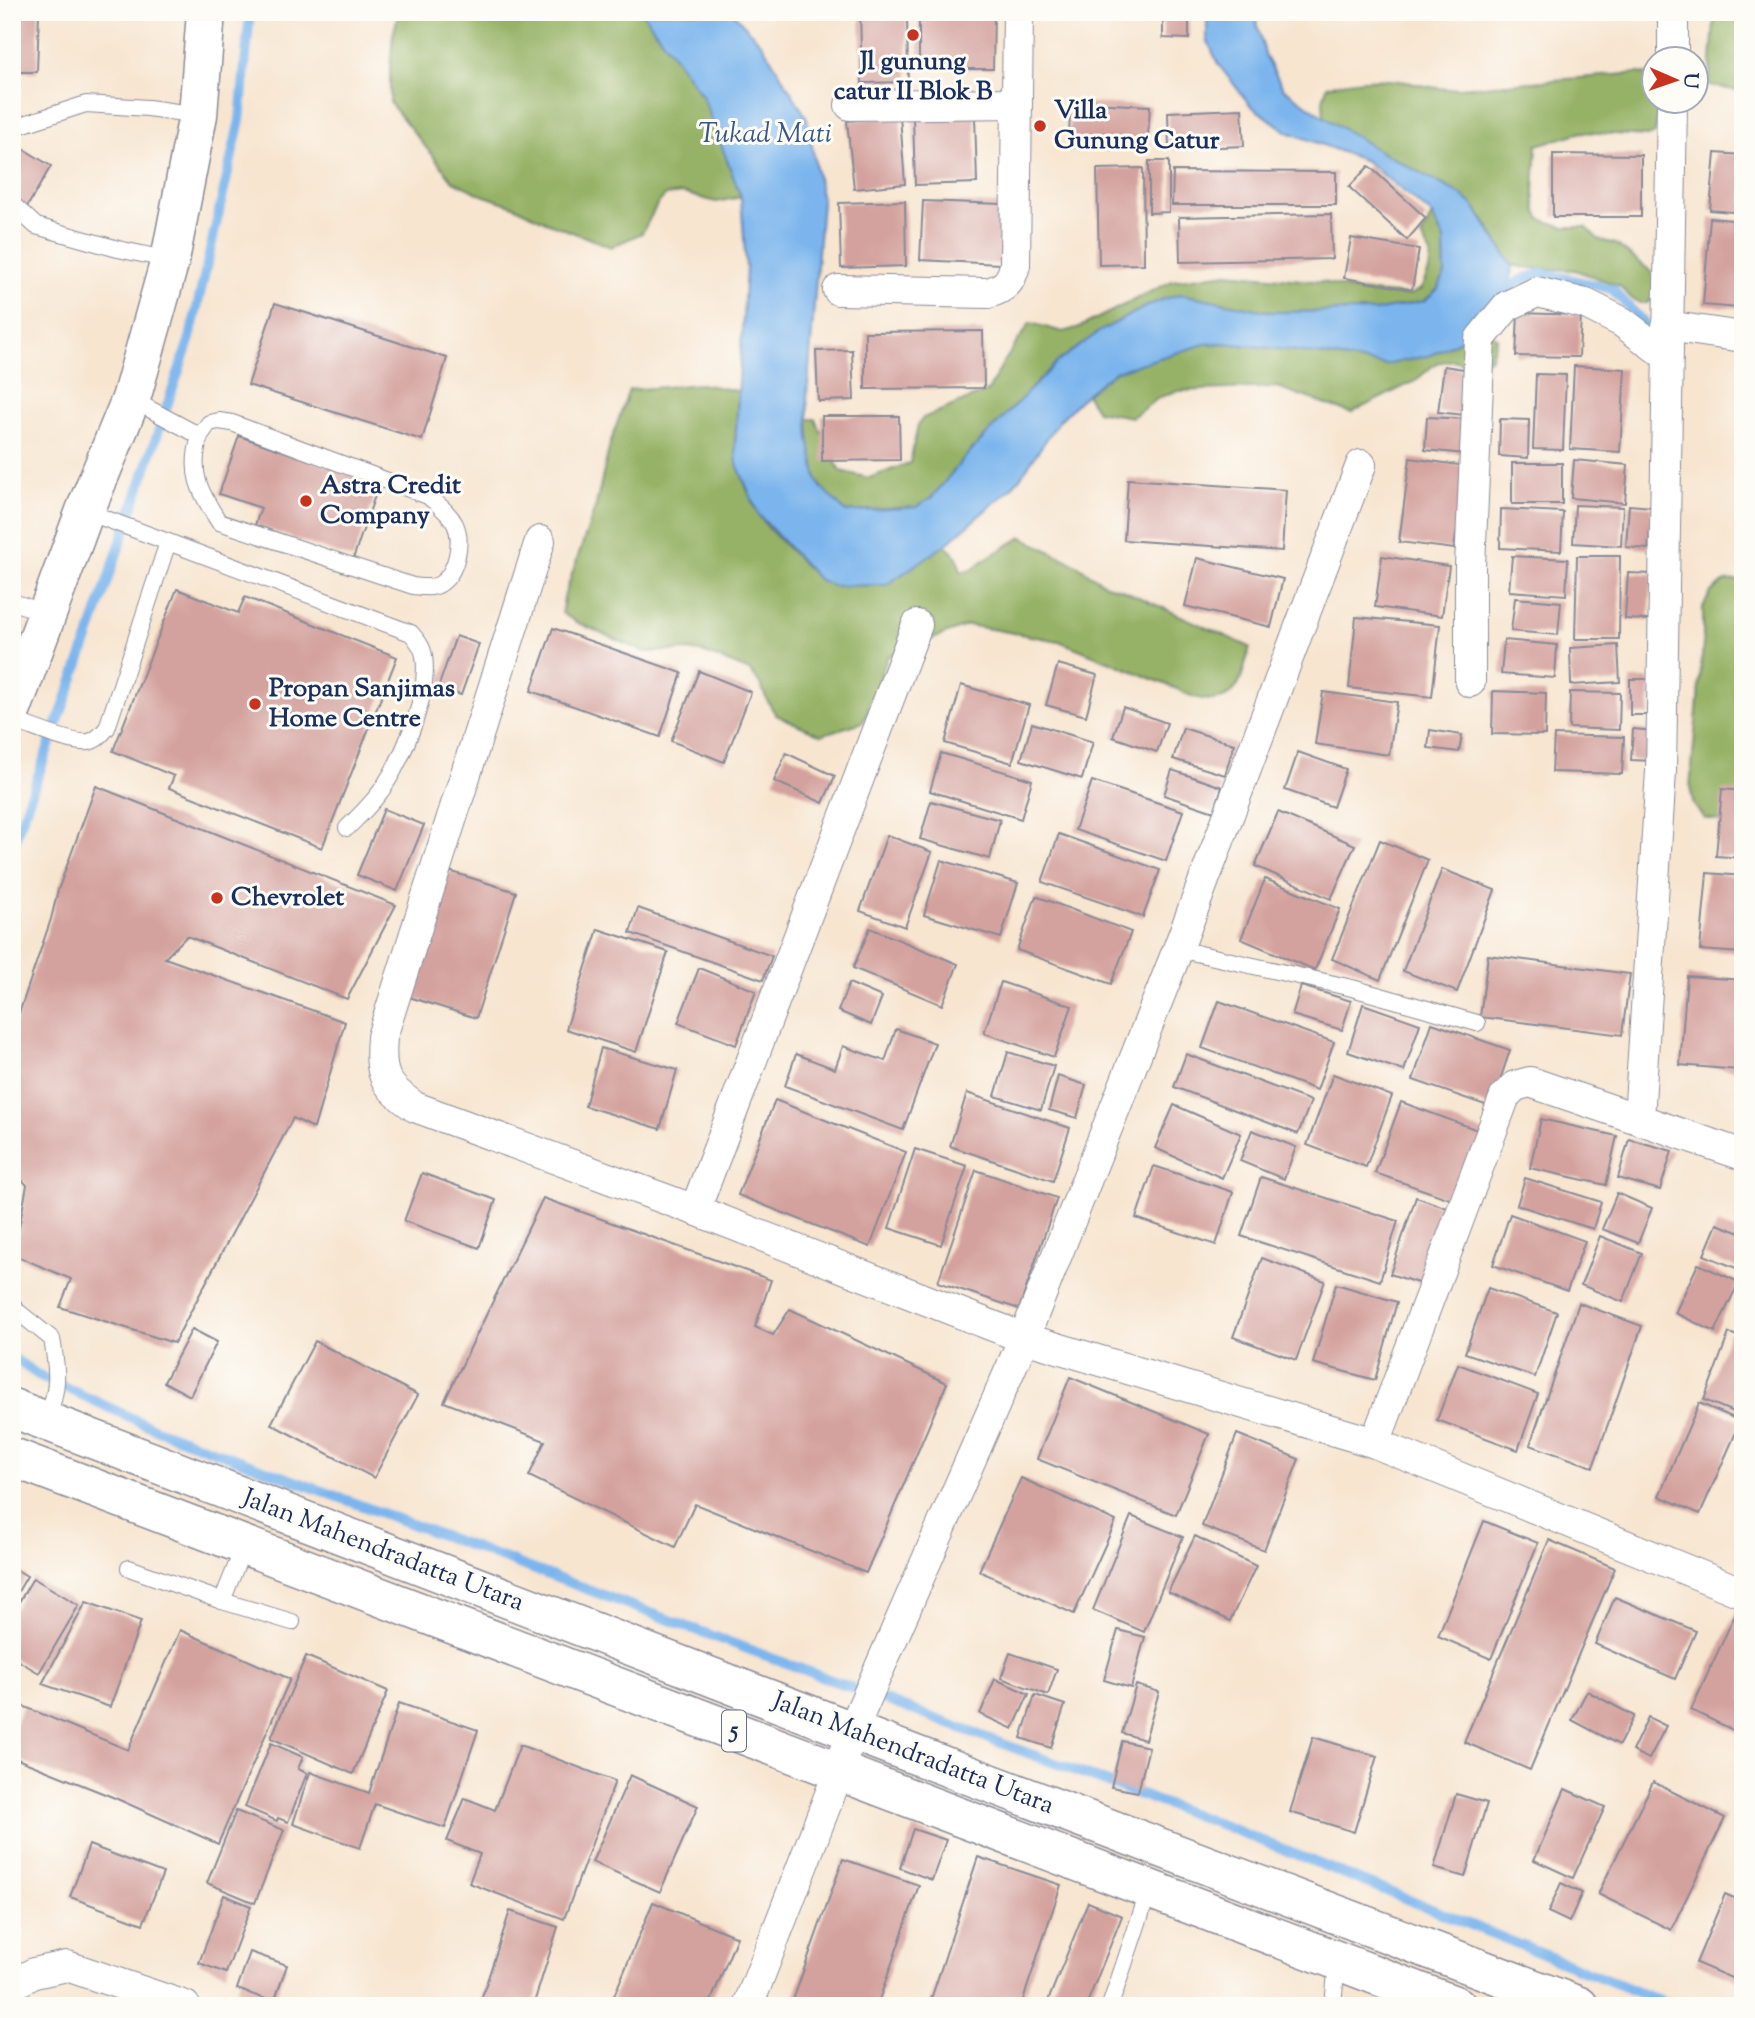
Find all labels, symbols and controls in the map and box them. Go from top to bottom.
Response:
marker: Jl gunung catur II Blok B [905,27,921,43]
place label: Jl gunung catur II Blok B [834,44,993,111]
north arrow [1640,46,1710,116]
text: U [1676,72,1703,89]
place label: Villa Gunung Catur [1054,93,1220,160]
water label: Tukad Mati [698,115,832,155]
marker: Villa Gunung Catur [1032,118,1048,134]
place label: Astra Credit Company [320,468,461,535]
marker: Astra Credit Company [298,493,314,509]
place label: Propan Sanjimas Home Centre [269,671,455,738]
marker: Propan Sanjimas Home Centre [247,696,263,712]
place label: Chevrolet [231,880,344,917]
marker: Chevrolet [209,890,225,906]
street label: Jalan Mahendradatta Utara [235,1479,529,1622]
street label: Jalan Mahendradatta Utara [765,1682,1059,1825]
road number: 5 [722,1710,746,1751]

